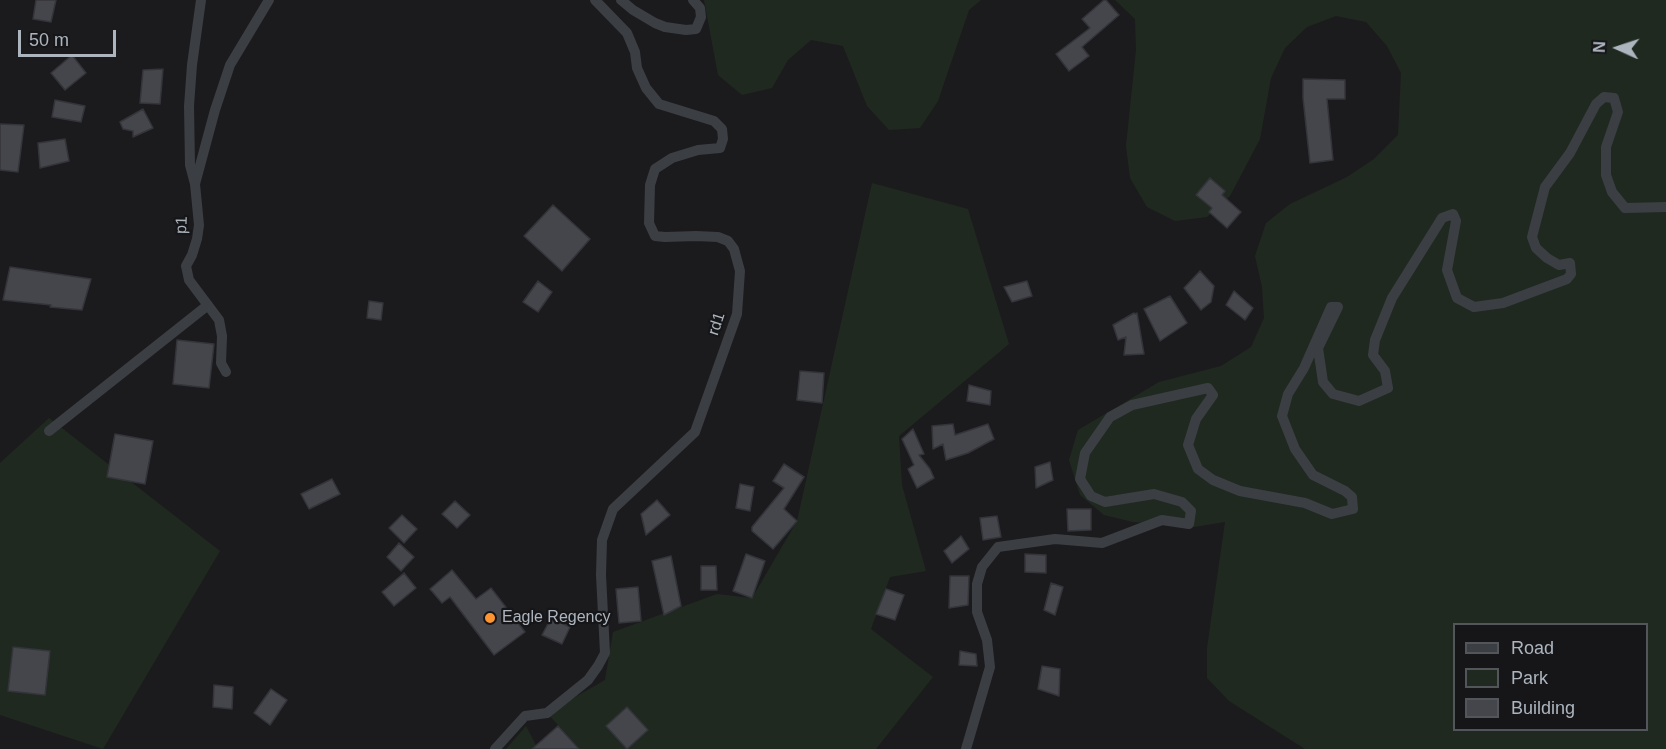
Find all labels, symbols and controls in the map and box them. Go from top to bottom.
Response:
scale bar [21,18,118,56]
north arrow [1588,18,1648,78]
text: 50 m [29,30,69,50]
text: N [1591,41,1608,53]
street label: p1 [172,216,192,234]
street label: rd1 [704,310,730,338]
place label: Eagle Regency [502,608,611,628]
marker: Eagle Regency [483,611,497,625]
legend [1453,623,1648,731]
text: Road [1511,638,1554,658]
text: Park [1511,668,1548,688]
text: Building [1511,698,1575,718]

